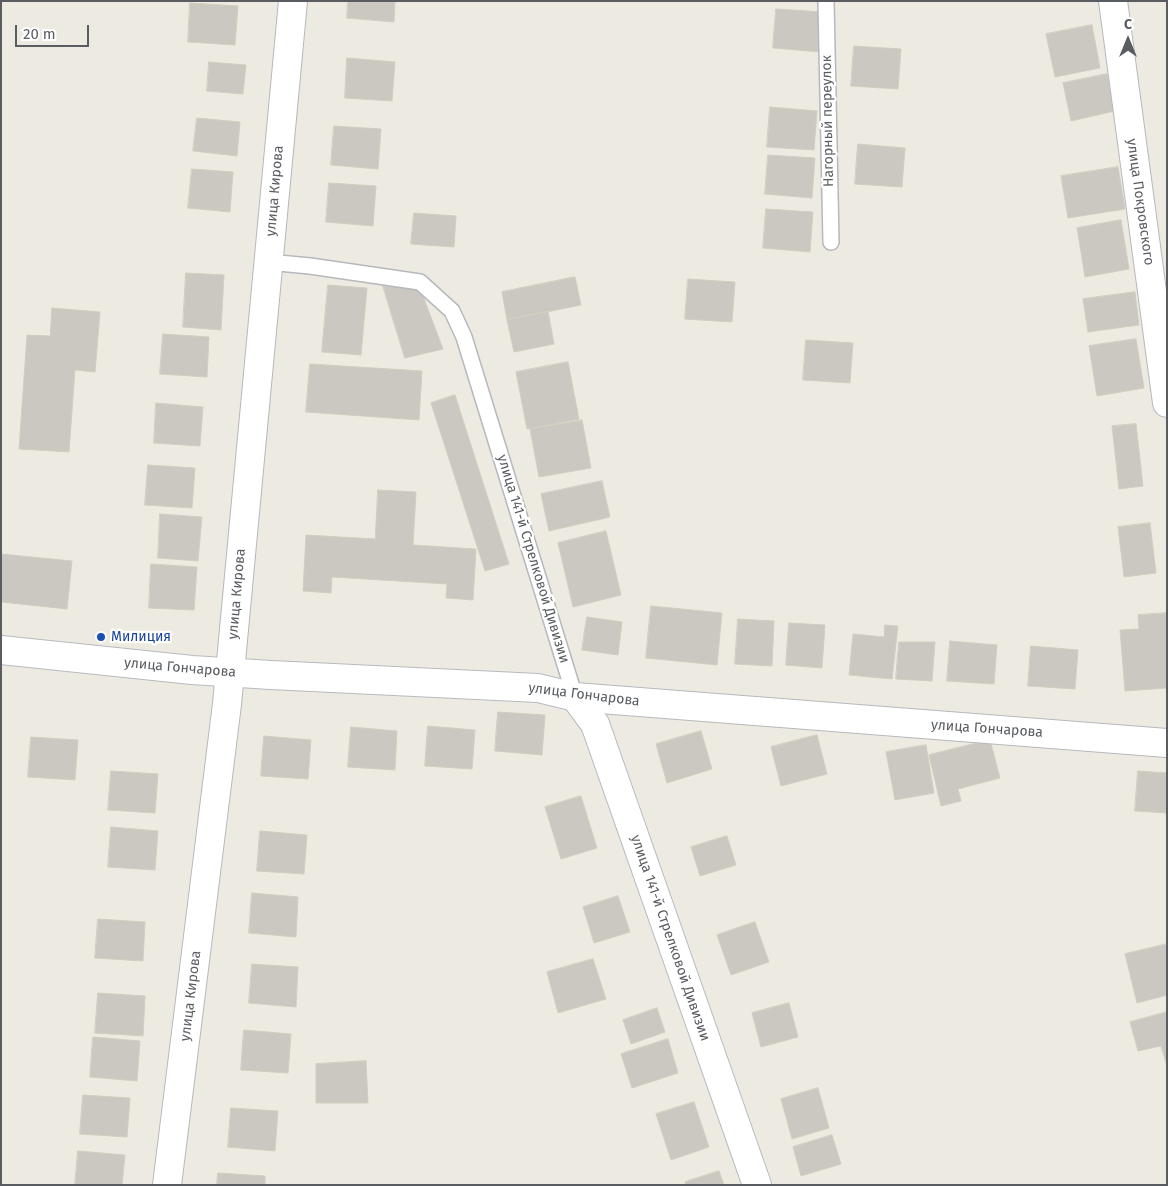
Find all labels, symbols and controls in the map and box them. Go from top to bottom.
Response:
scale bar [18,15,91,47]
north arrow [1103,15,1153,65]
text: С [1124,16,1132,33]
text: 20 m [23,25,56,43]
street label: Нагорный переулок [818,55,838,187]
street label: улица Покровского [1123,138,1157,266]
street label: улица Кирова [263,145,287,237]
street label: улица 141-й Стрелковой Дивизии [493,453,573,665]
street label: улица Кирова [225,548,249,640]
place label: Милиция [111,629,171,645]
marker: Милиция [95,631,107,643]
street label: улица Гончарова [123,655,237,681]
street label: улица Гончарова [527,680,641,710]
street label: улица Гончарова [930,717,1044,741]
street label: улица 141-й Стрелковой Дивизии [627,833,713,1043]
street label: улица Кирова [177,950,205,1042]

